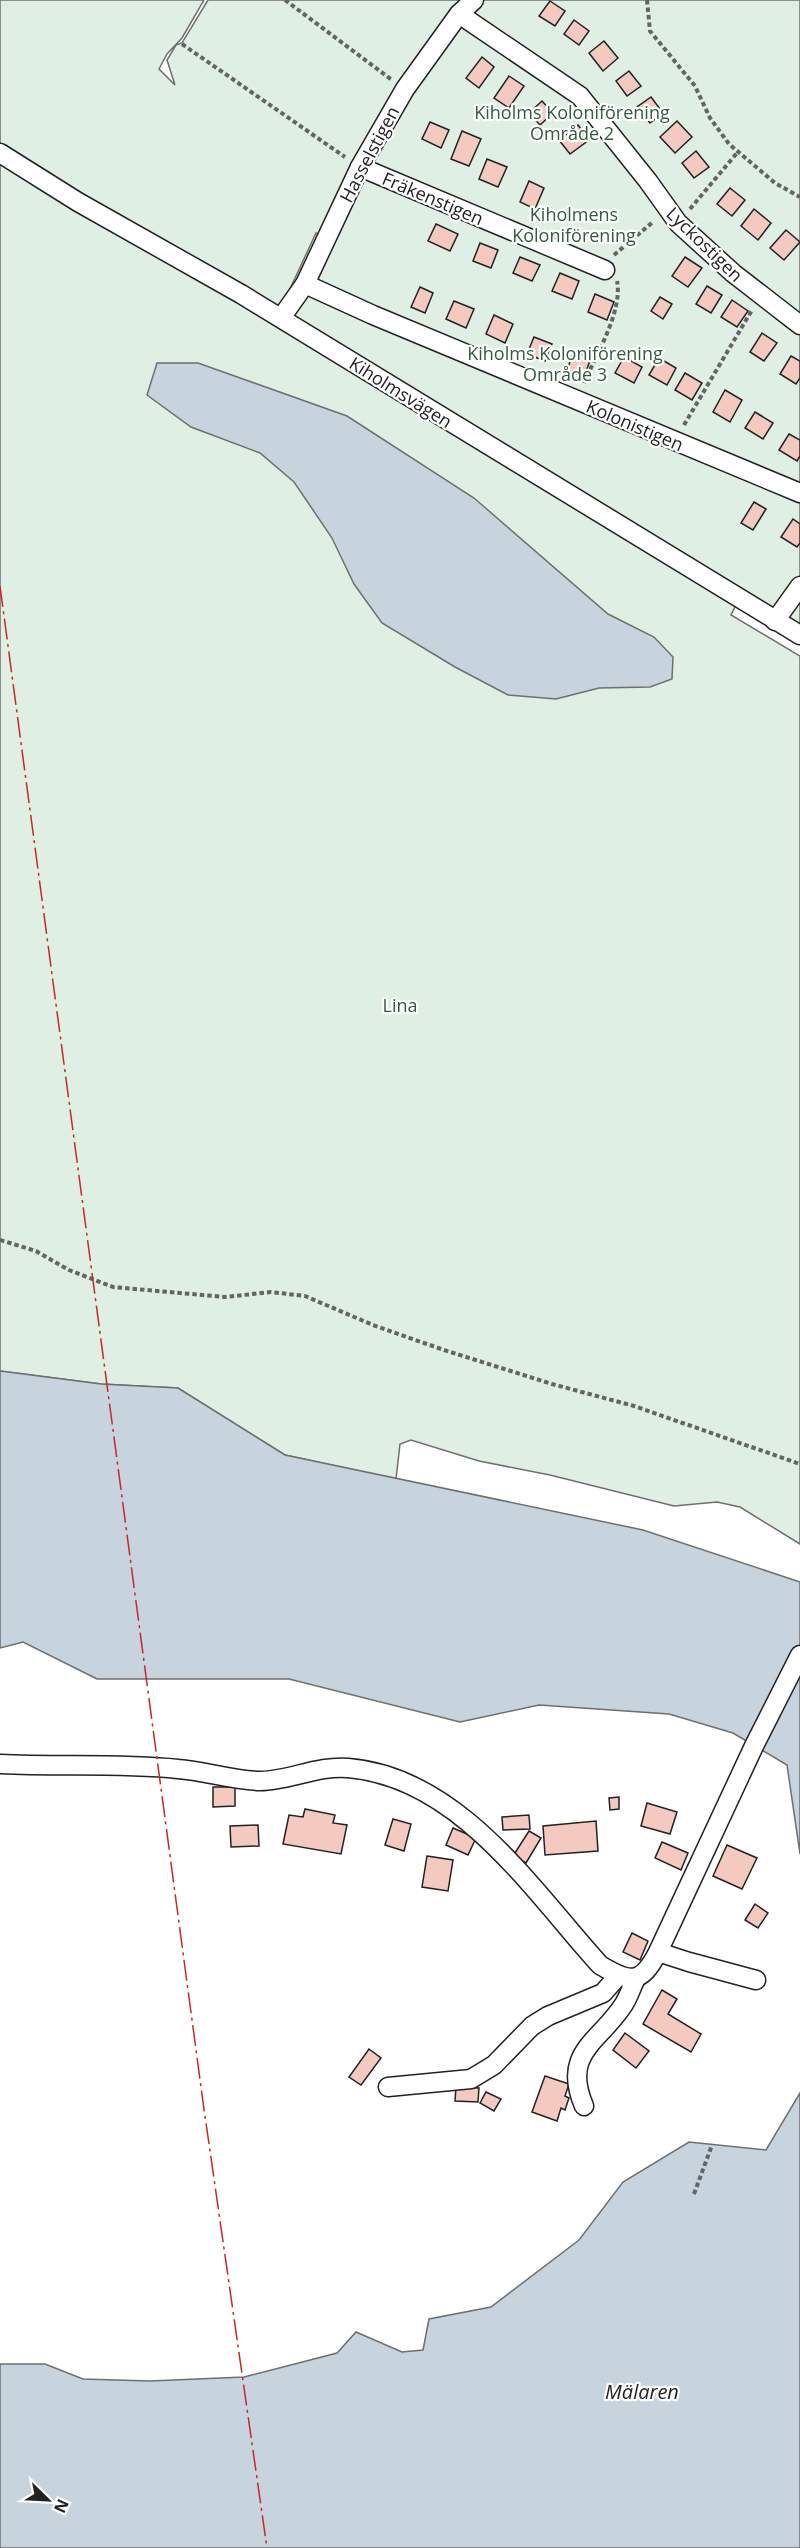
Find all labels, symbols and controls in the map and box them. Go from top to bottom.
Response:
park label: Kiholms Koloniförening Område 2 [474,100,670,145]
street label: Hasselstigen [334,102,404,206]
street label: Fräkenstigen [379,166,487,230]
street label: Lyckostigen [661,201,749,287]
park label: Kiholmens Koloniförening [512,202,636,247]
park label: Kiholms Koloniförening Område 3 [467,341,663,386]
street label: Kiholmsvägen [345,351,457,433]
street label: Kolonistigen [583,394,687,456]
park label: Lina [383,993,417,1017]
water label: Mälaren [605,2378,679,2405]
north arrow [18,2470,78,2530]
text: N [49,2496,74,2517]

